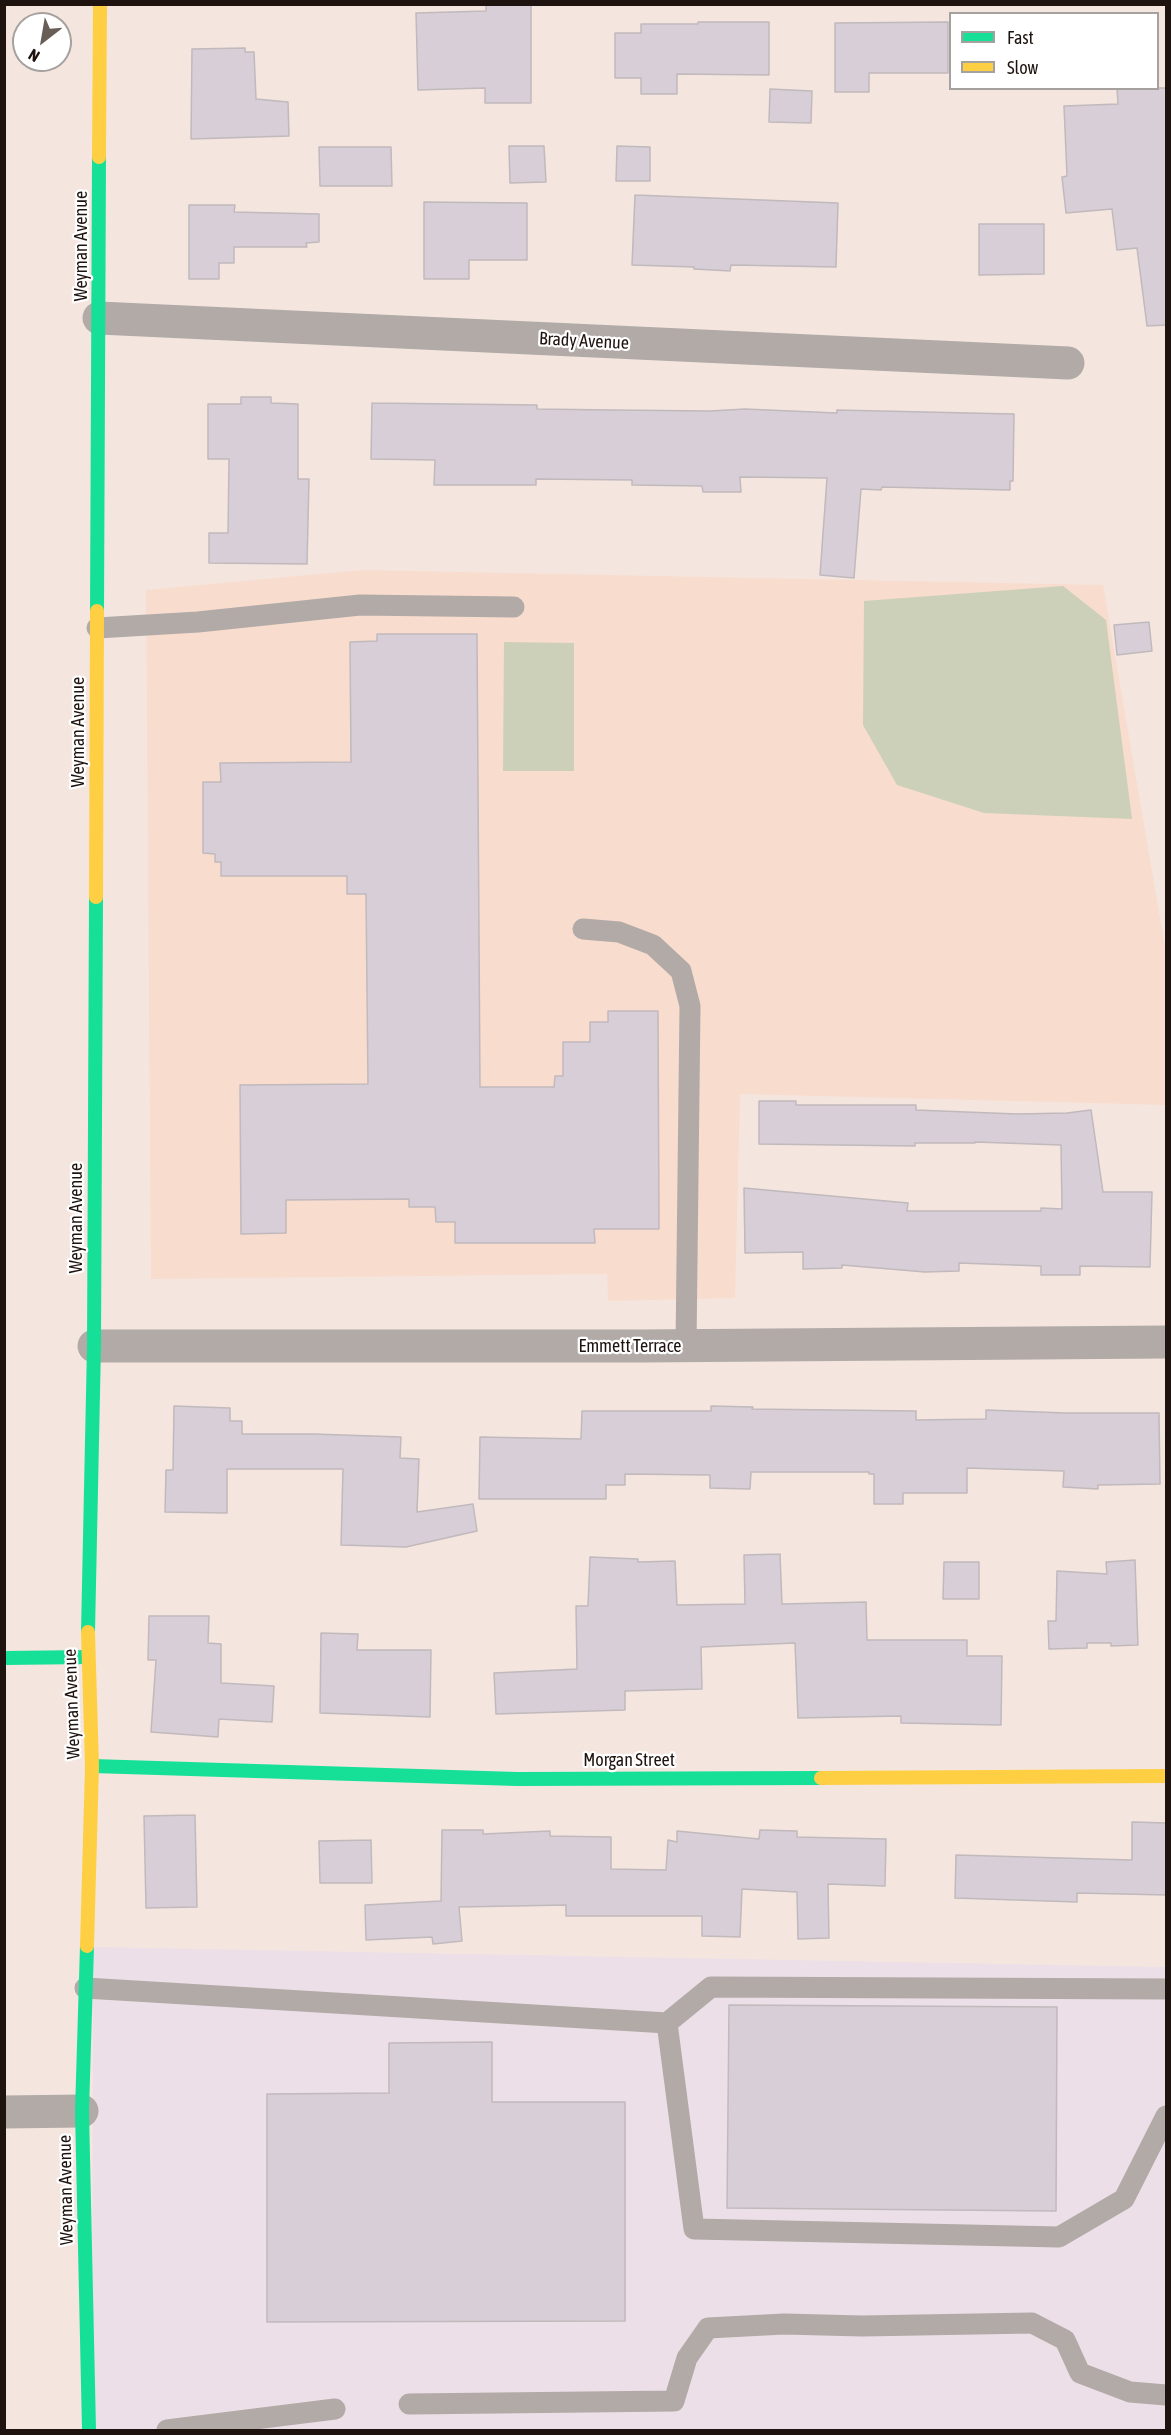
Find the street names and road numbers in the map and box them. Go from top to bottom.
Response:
street label: Weyman Avenue [70,191,92,301]
street label: Brady Avenue [538,328,630,354]
street label: Weyman Avenue [67,677,89,787]
street label: Weyman Avenue [65,1163,87,1273]
street label: Emmett Terrace [578,1335,682,1357]
street label: Weyman Avenue [59,1649,85,1759]
street label: Morgan Street [583,1749,675,1771]
street label: Weyman Avenue [54,2135,78,2245]

